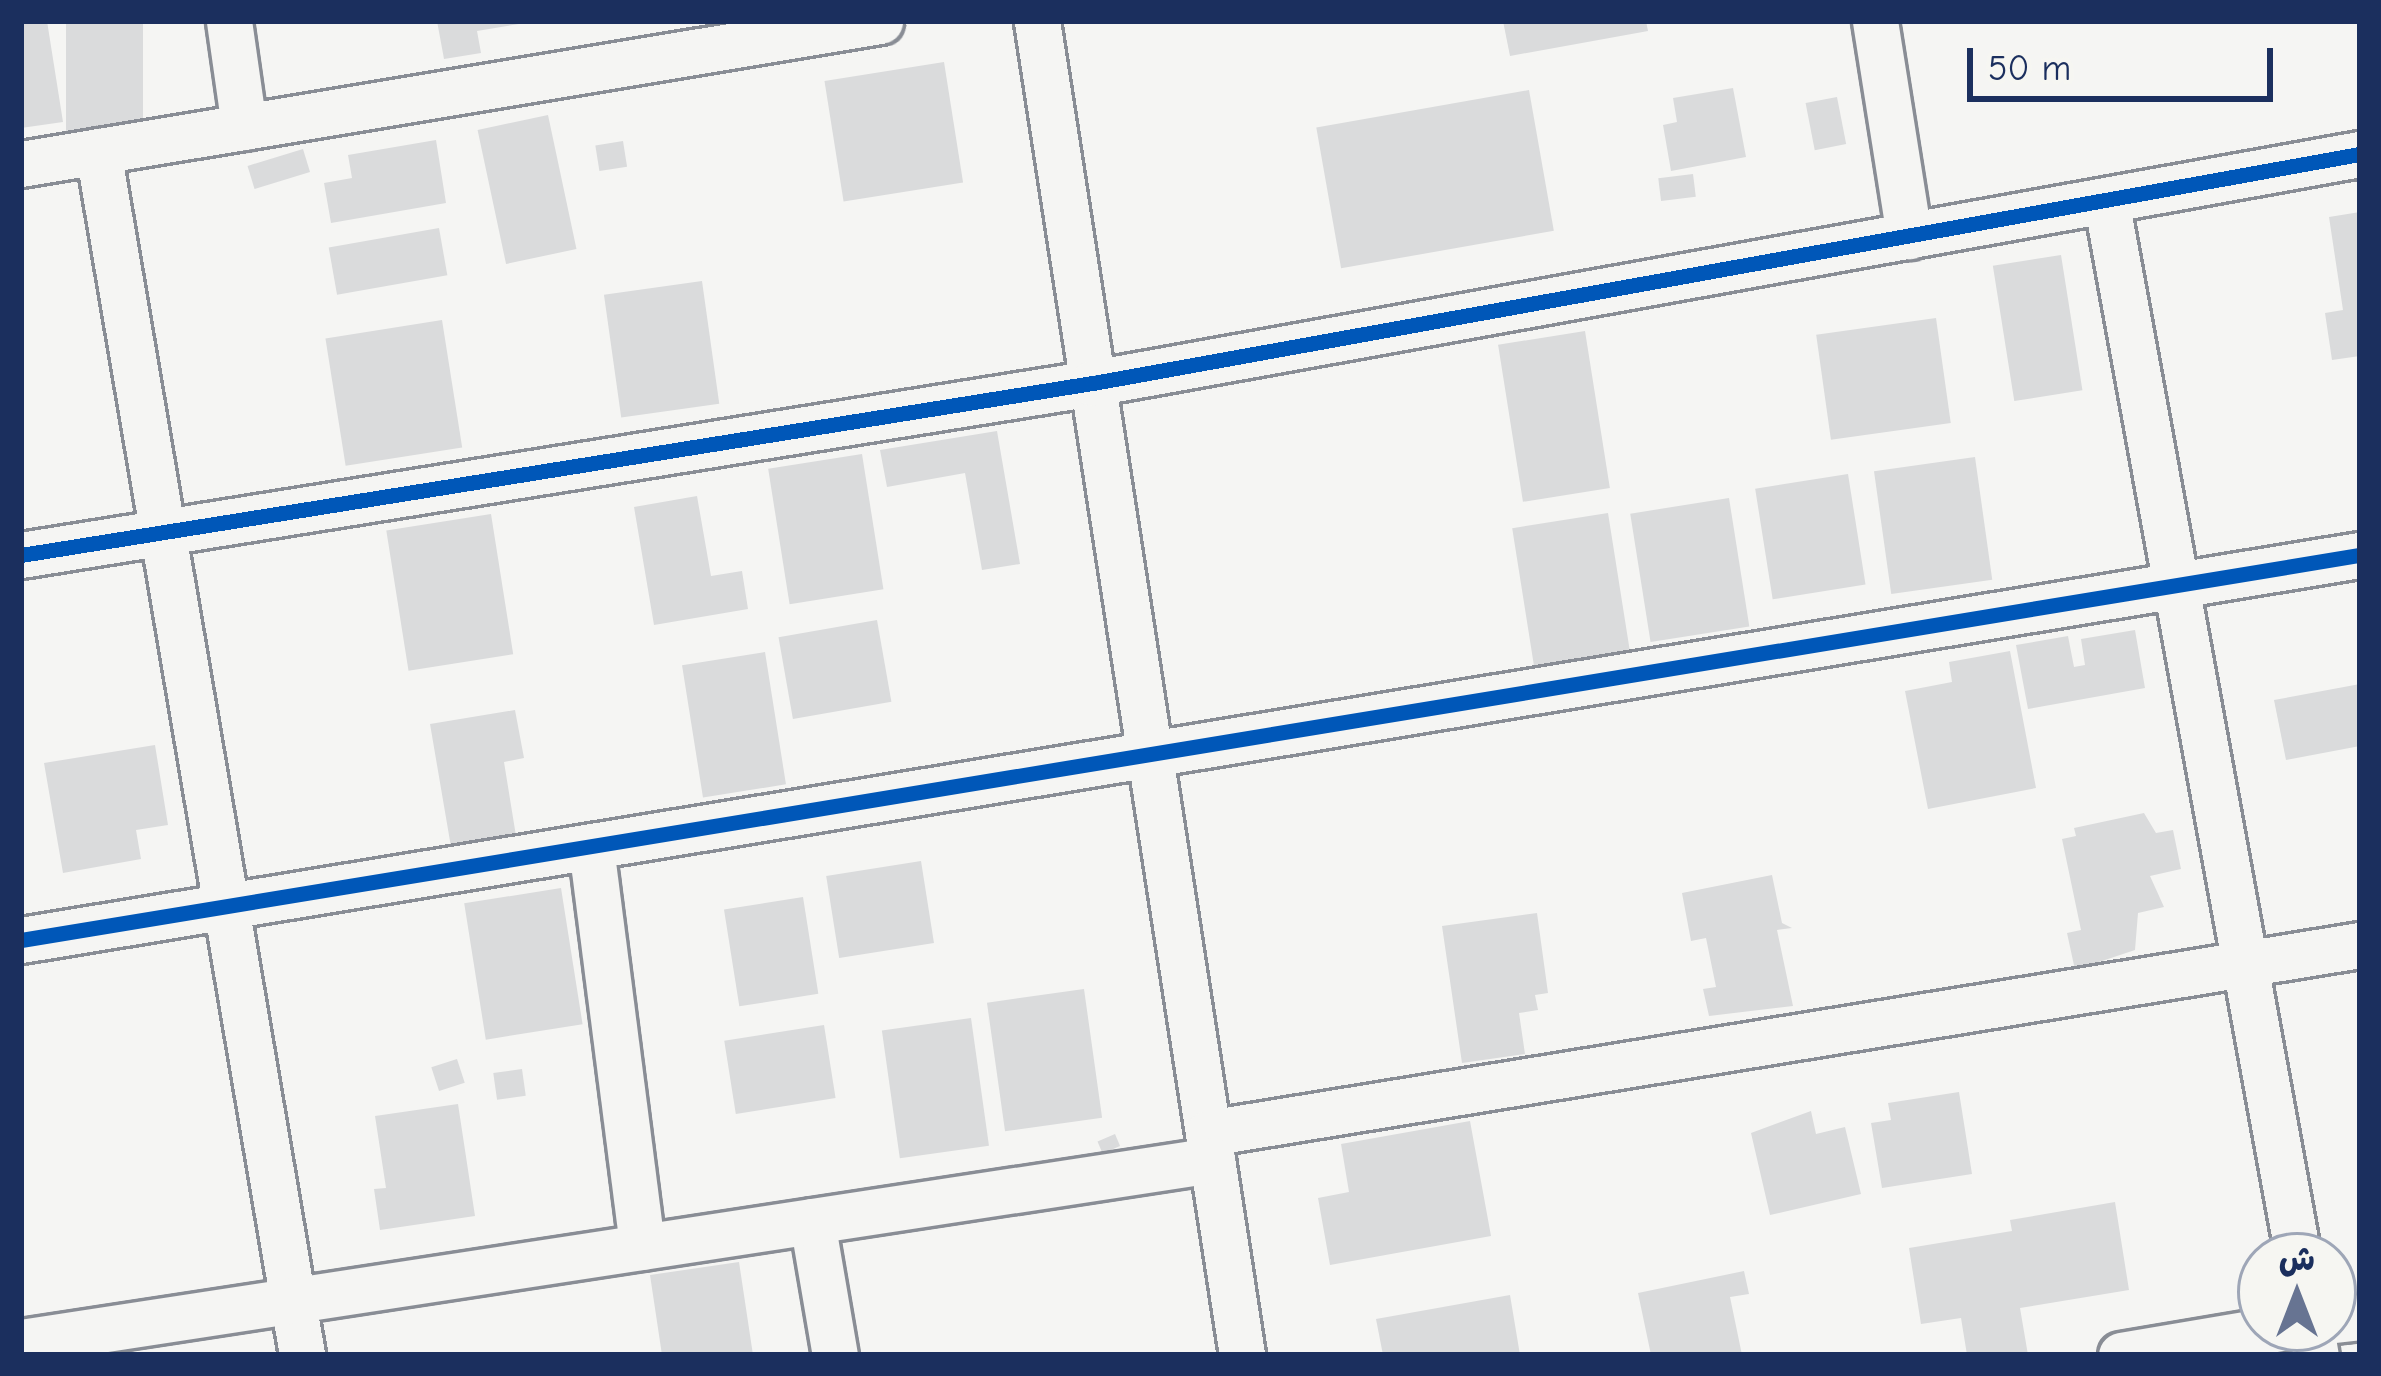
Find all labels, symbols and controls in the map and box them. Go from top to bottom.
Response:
scale bar [1973,24,2279,98]
text: 50 m [1988,48,2071,89]
north arrow [2237,1232,2357,1352]
text: ش [2279,1240,2315,1278]

